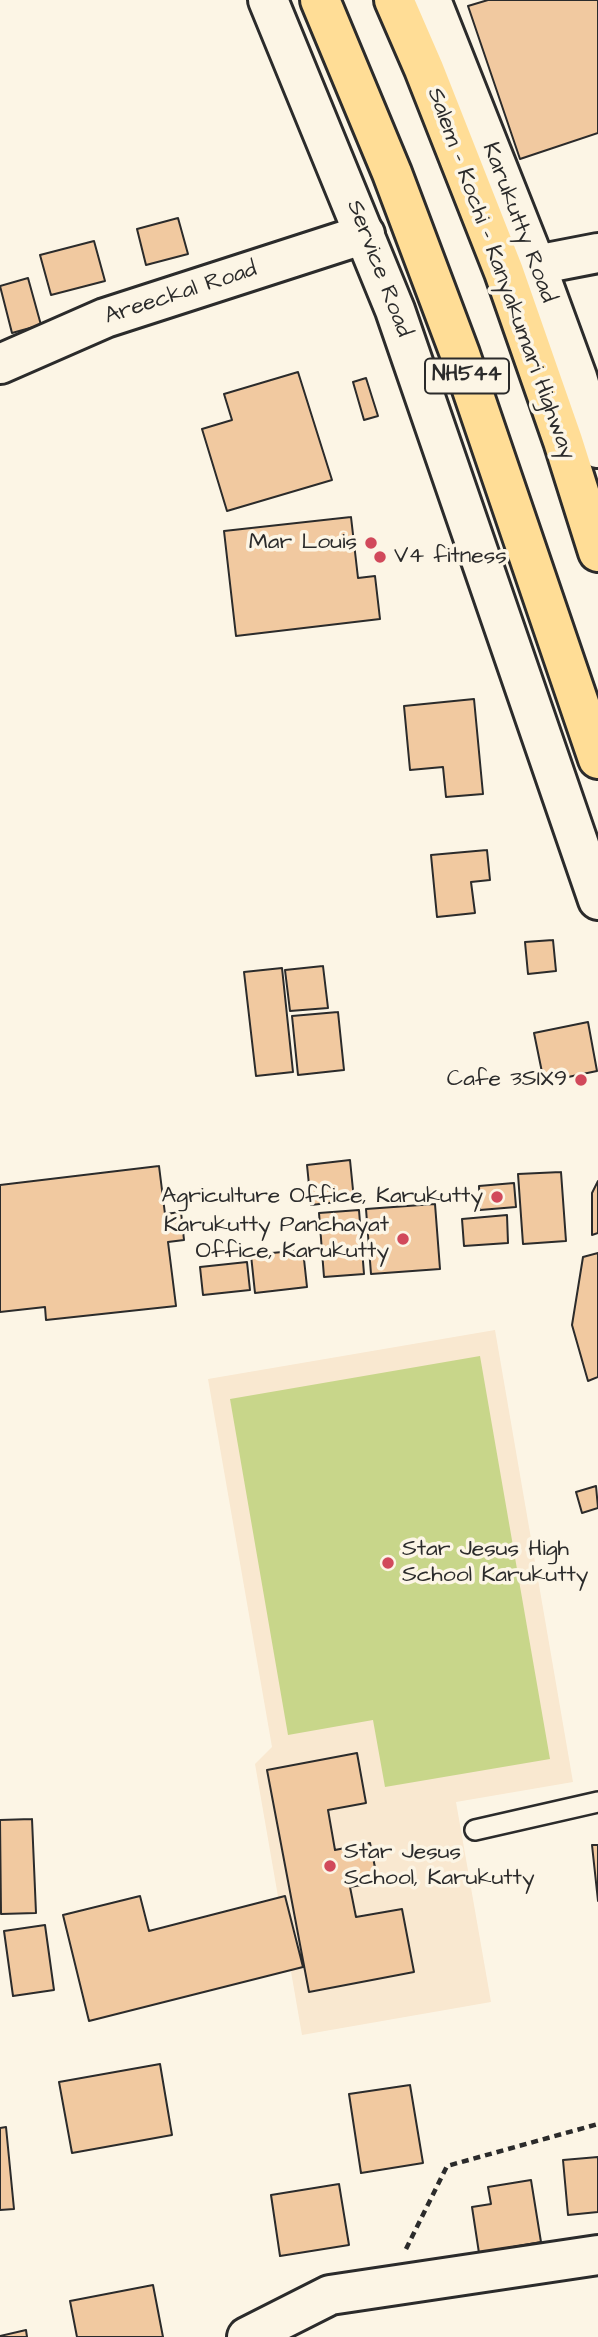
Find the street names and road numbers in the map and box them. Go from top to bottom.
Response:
street label: Salem - Kochi - Kanyakumari Highway [420,84,580,464]
street label: Karukutty Road [475,139,561,307]
street label: Service Road [339,197,417,341]
street label: Areeckal Road [101,256,261,332]
road number: NH544 [425,358,509,394]

